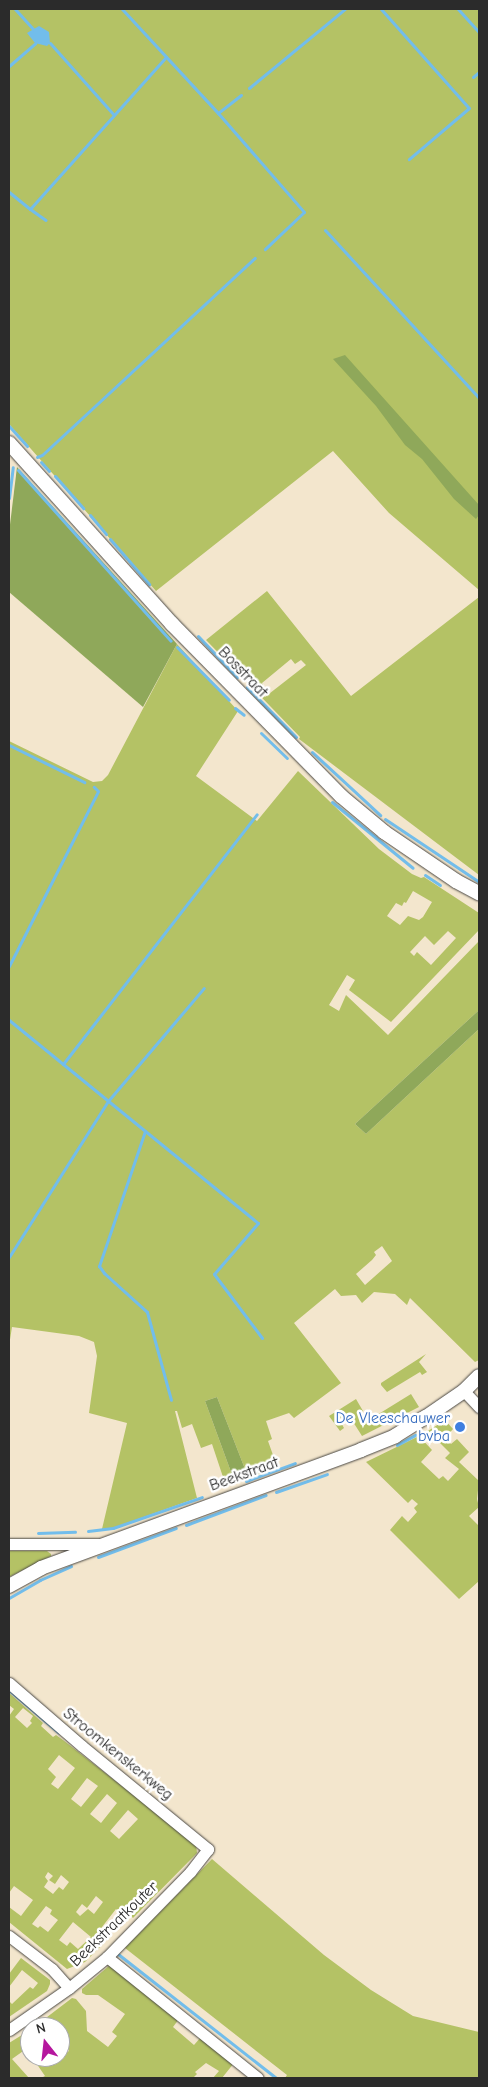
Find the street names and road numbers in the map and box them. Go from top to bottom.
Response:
street label: Bosstraat [214,643,272,701]
street label: Beekstraat [207,1453,281,1495]
street label: Stroomkenskerkweg [59,1704,177,1804]
street label: Beekstraatkouter [66,1877,162,1971]

